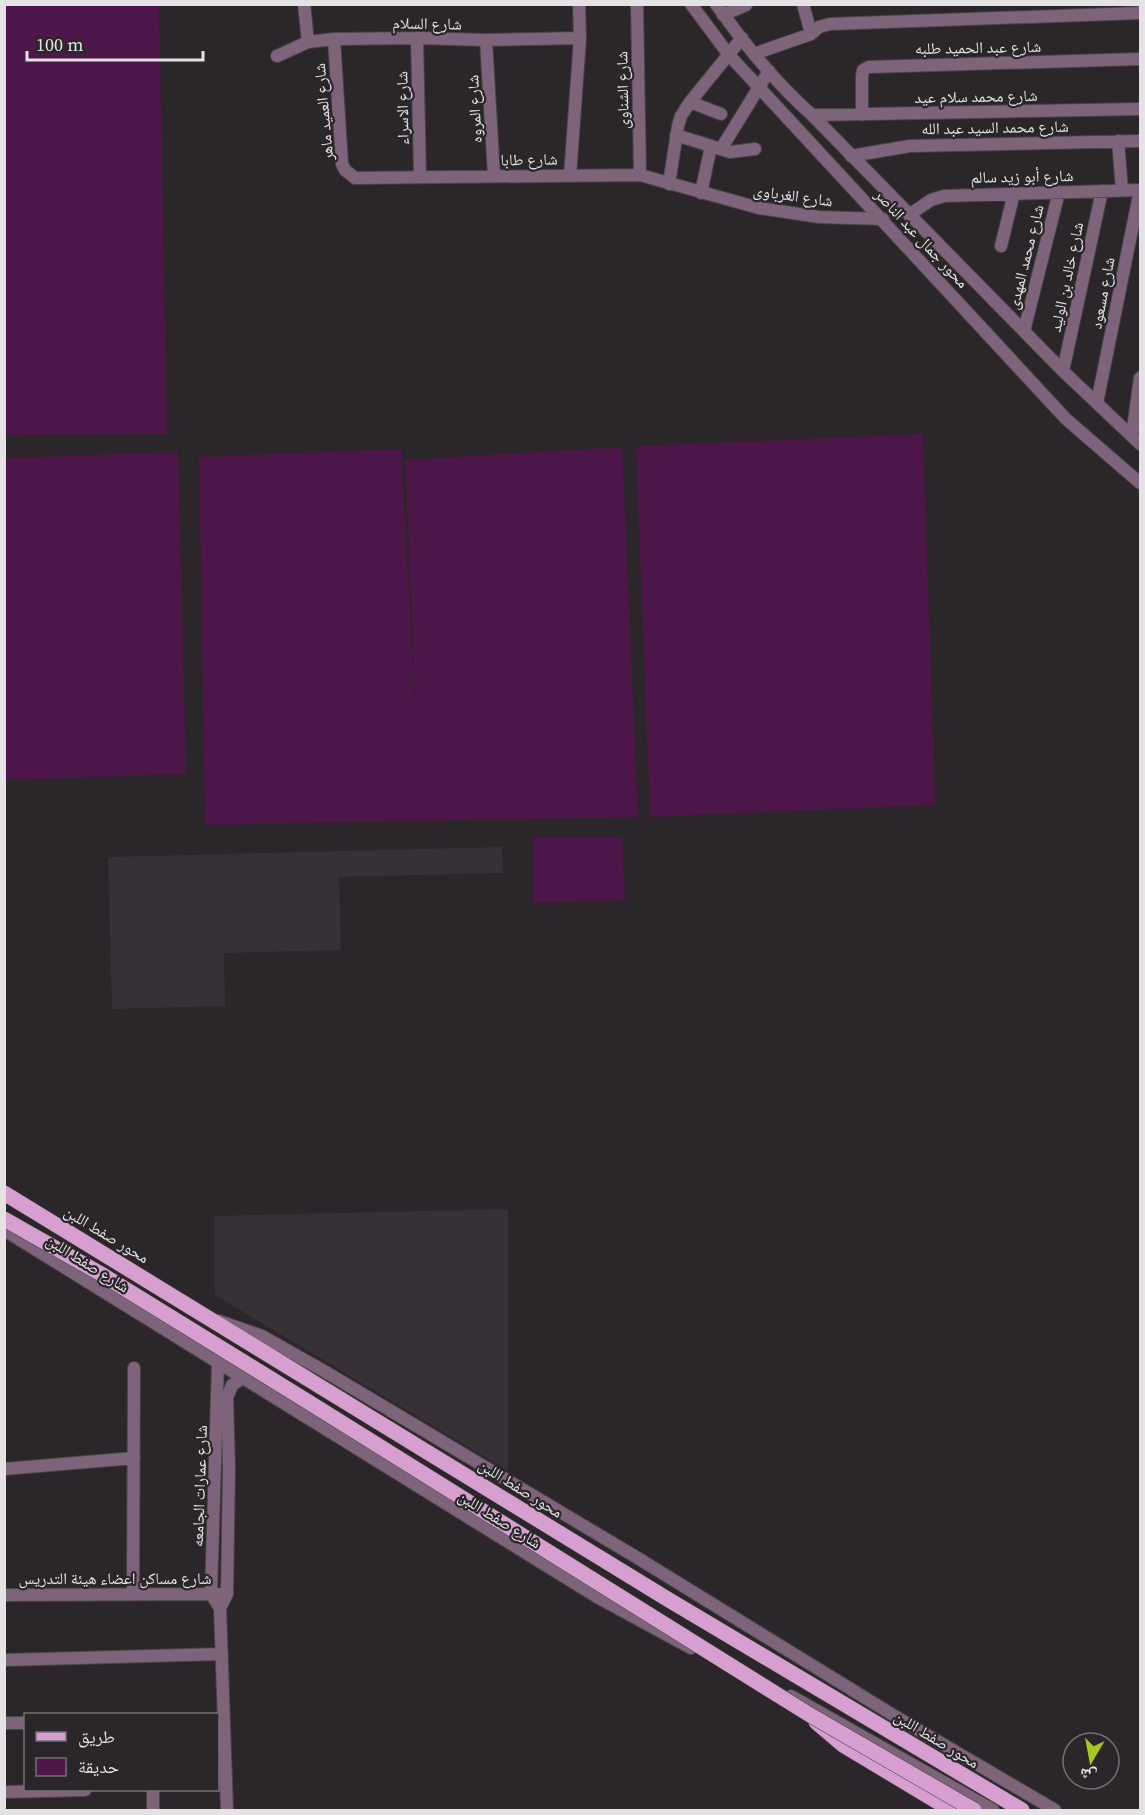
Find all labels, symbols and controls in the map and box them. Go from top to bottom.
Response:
street label: شارع السلام [392,11,462,35]
scale bar [27,24,202,62]
text: 100 m [36,32,83,57]
street label: شارع عبد الحميد طلبه [915,35,1041,59]
street label: شارع الشناوى [610,51,634,129]
street label: شارع العميد ماهر [308,62,338,163]
street label: شارع الاسراء [390,71,414,145]
street label: شارع المروه [461,74,487,144]
street label: شارع محمد سلام عيد [914,84,1038,108]
street label: شارع محمد السيد عبد الله [921,115,1069,139]
street label: شارع طابا [500,148,558,170]
street label: شارع أبو زيد سالم [970,164,1074,188]
street label: شارع الغرباوى [752,179,834,211]
street label: محور جمال عبد الناصر [869,183,974,292]
street label: شارع محمد المهدى [1001,202,1049,312]
street label: شارع خالد بن الوليد [1044,220,1088,334]
street label: شارع مسعود [1084,255,1120,331]
street label: محور صفط اللبن [60,1200,154,1268]
street label: شارع صفط اللبن [42,1229,134,1297]
street label: شارع عمارات الجامعه [186,1425,212,1547]
street label: محور صفط اللبن [475,1453,567,1523]
street label: شارع صفط اللبن [454,1485,546,1553]
street label: شارع مساكن اعضاء هيئة التدريس [19,1567,211,1589]
street label: محور صفط اللبن [890,1705,984,1773]
legend [24,1713,219,1791]
text: طريق [78,1724,115,1749]
north arrow [1061,1731,1121,1791]
text: حديقة [78,1754,119,1779]
text: ش [1078,1763,1099,1788]

